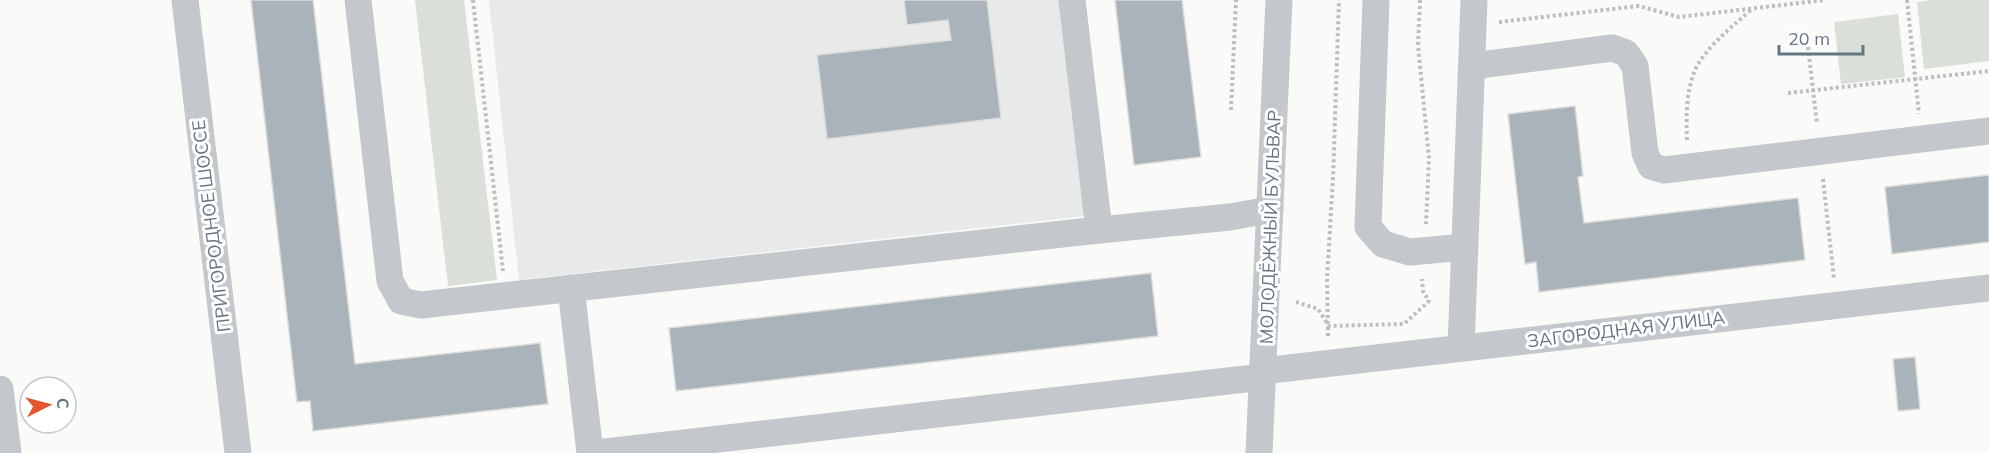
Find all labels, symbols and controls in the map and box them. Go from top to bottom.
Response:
scale bar [1779,18,1863,56]
text: 20 m [1788,27,1830,50]
street label: МОЛОДЁЖНЫЙ БУЛЬВАР [1254,110,1286,344]
street label: ПРИГОРОДНОЕ ШОССЕ [187,119,235,333]
street label: ЗАГОРОДНАЯ УЛИЦА [1526,305,1726,353]
north arrow [18,375,78,435]
text: С [52,397,73,410]

